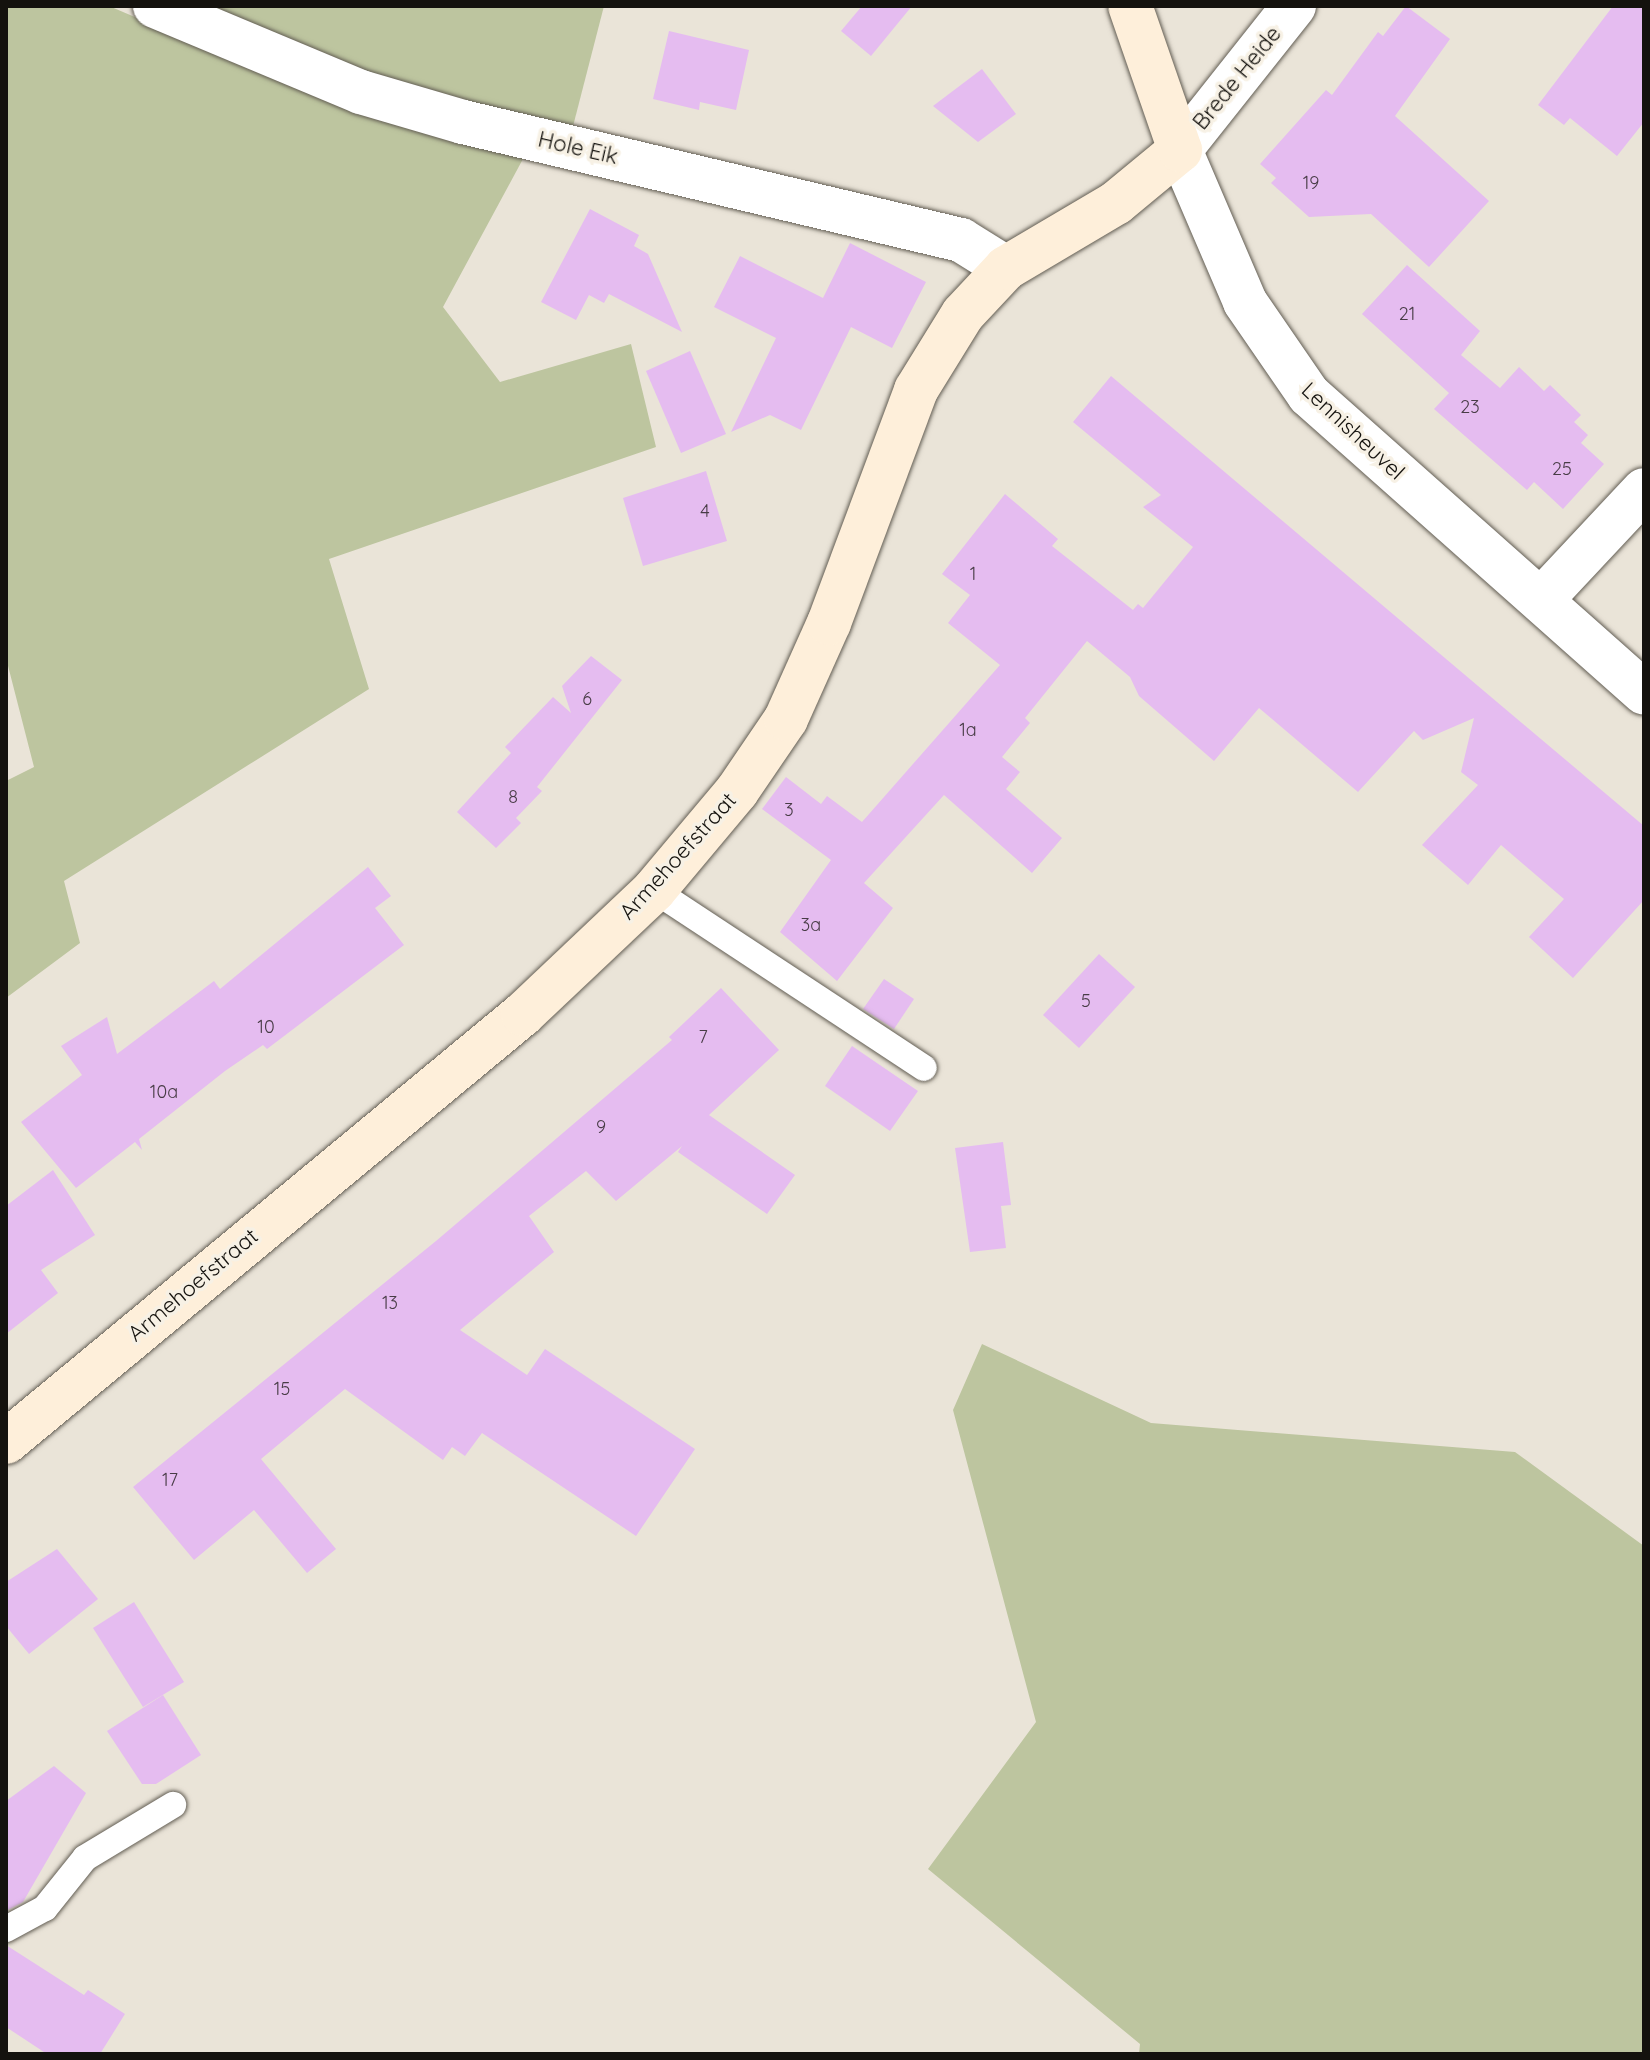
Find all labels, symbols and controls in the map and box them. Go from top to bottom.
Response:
street label: Brede Heide [1187,21,1287,135]
street label: Hole Eik [535,126,621,170]
house number: 19 [1303,172,1319,194]
house number: 21 [1399,303,1415,325]
street label: Lennisheuvel [1296,377,1410,485]
house number: 23 [1460,396,1480,418]
house number: 25 [1552,458,1572,480]
house number: 4 [700,500,710,522]
house number: 1 [970,563,976,585]
house number: 6 [582,688,592,710]
house number: 1a [959,719,977,741]
house number: 8 [508,786,518,808]
street label: Armehoefstraat [614,787,742,925]
house number: 3 [784,799,794,821]
house number: 3a [801,914,821,936]
house number: 5 [1081,990,1091,1012]
house number: 10 [257,1016,275,1038]
house number: 7 [698,1026,708,1048]
house number: 10a [150,1081,178,1103]
house number: 9 [596,1116,606,1138]
street label: Armehoefstraat [123,1223,263,1347]
house number: 13 [382,1292,398,1314]
house number: 15 [274,1378,290,1400]
house number: 17 [162,1469,178,1491]

